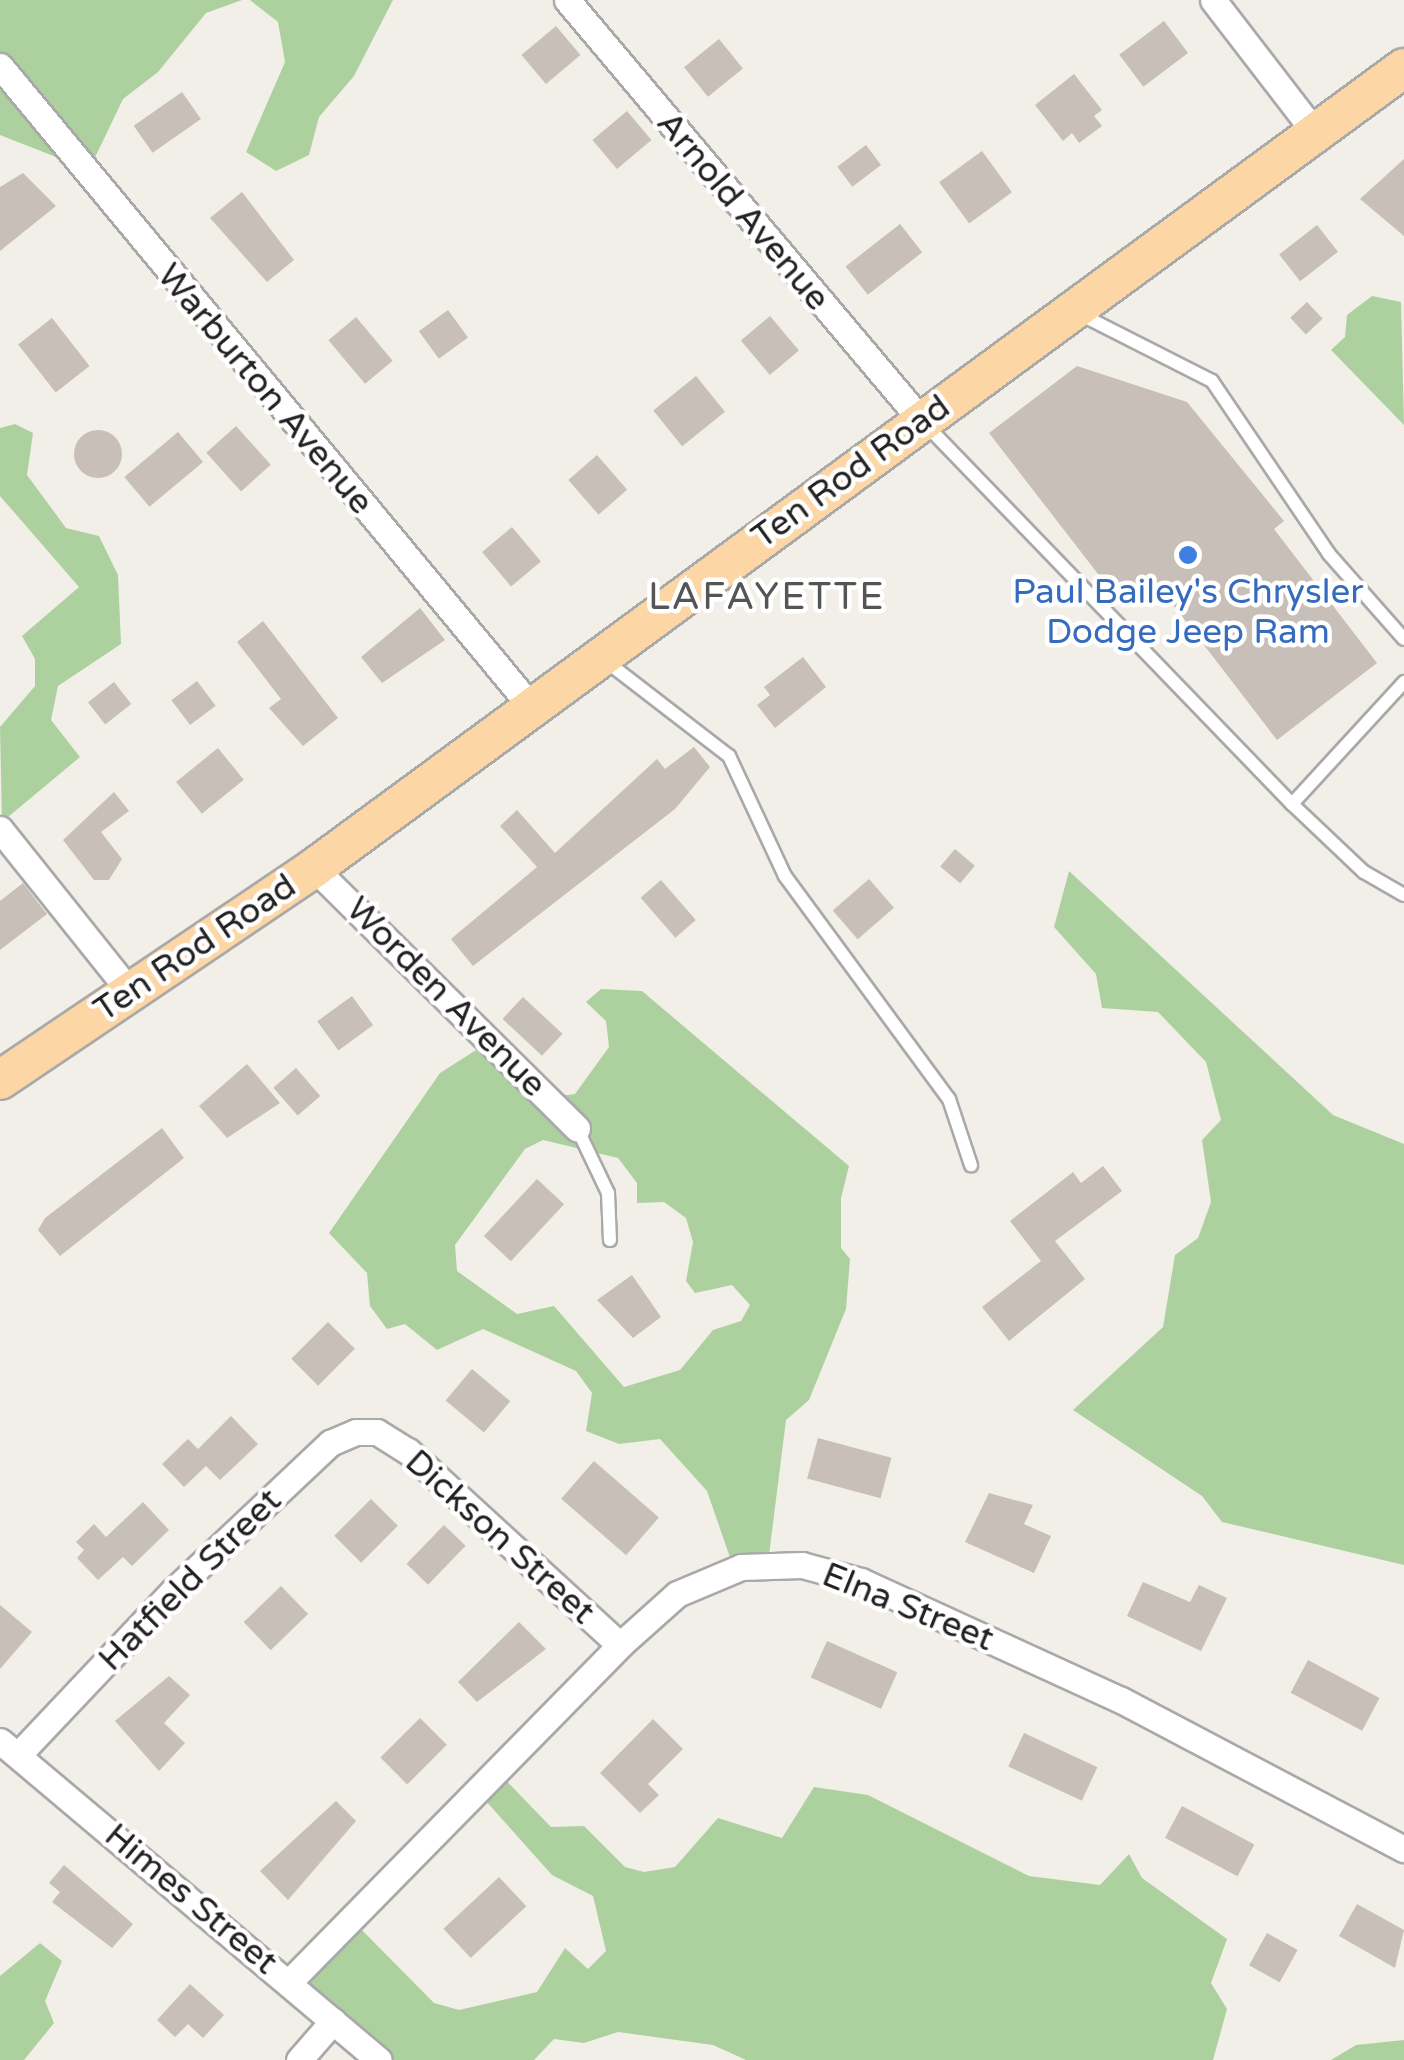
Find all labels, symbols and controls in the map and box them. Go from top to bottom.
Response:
street label: Arnold Avenue [648,103,838,319]
street label: Warburton Avenue [148,255,382,523]
street label: Ten Rod Road [744,386,958,558]
marker: Paul Bailey's Chrysler Dodge Jeep Ram [1177,544,1199,566]
place label: Paul Bailey's Chrysler Dodge Jeep Ram [1012,571,1364,653]
district label: LAFAYETTE [648,575,886,621]
street label: Ten Rod Road [86,865,304,1031]
street label: Worden Avenue [337,888,555,1106]
street label: Dickson Street [396,1441,604,1633]
street label: Hatfield Street [90,1480,290,1680]
street label: Elna Street [816,1554,1000,1660]
street label: Himes Street [96,1815,286,1983]

